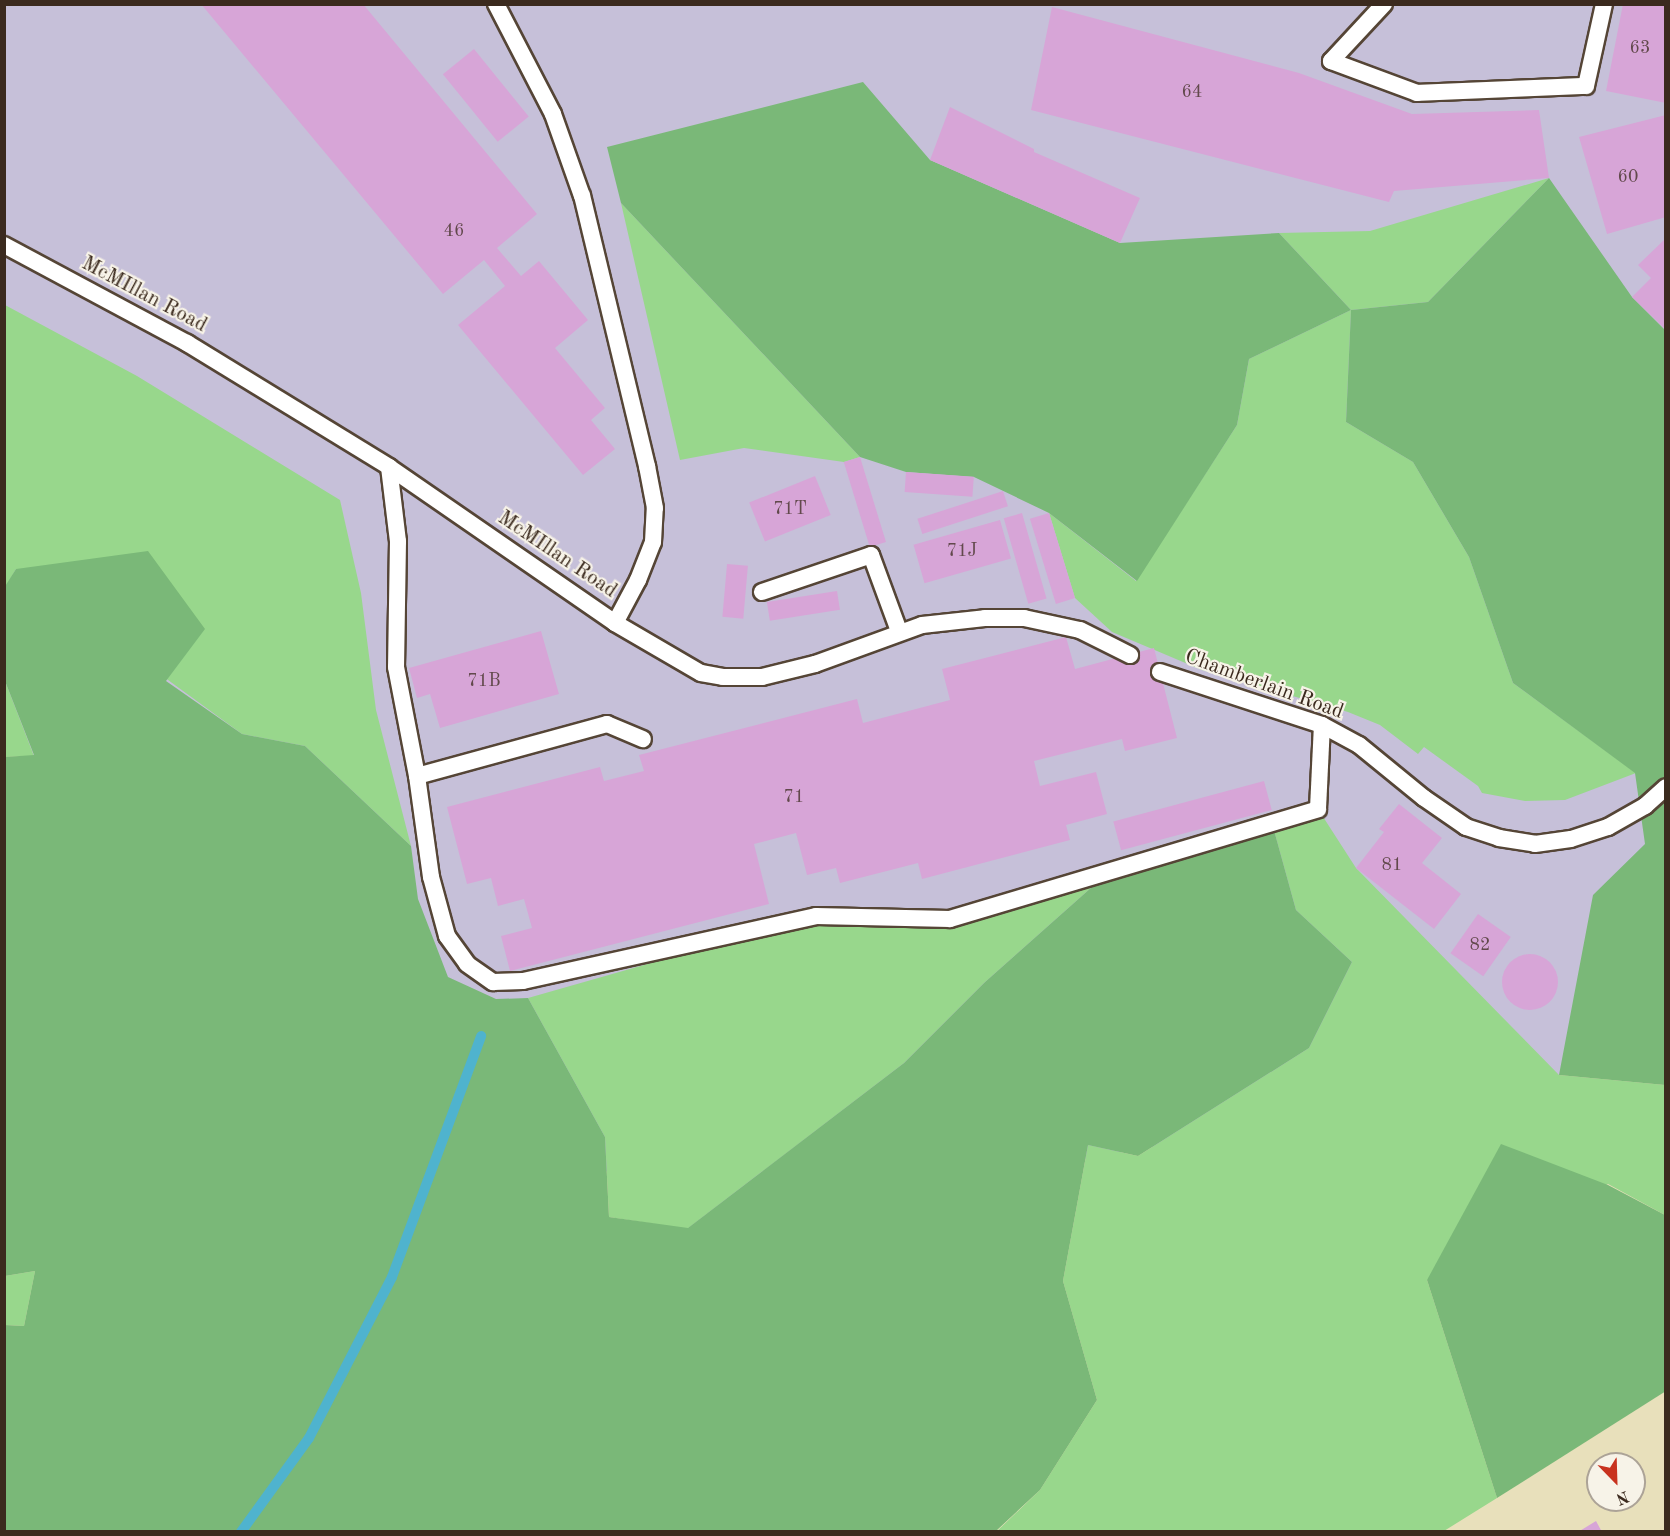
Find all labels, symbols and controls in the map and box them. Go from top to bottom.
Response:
house number: 63 [1630,37,1650,59]
house number: 64 [1182,81,1202,103]
house number: 60 [1618,166,1638,188]
house number: 46 [444,220,464,242]
street label: McMIllan Road [77,251,211,339]
house number: 71T [773,498,807,520]
street label: McMIllan Road [493,506,621,604]
house number: 71J [947,540,977,562]
street label: Chamberlain Road [1181,645,1347,725]
house number: 71B [467,670,501,692]
house number: 71 [784,786,804,808]
house number: 81 [1382,854,1402,876]
house number: 82 [1470,934,1490,956]
north arrow [1586,1452,1646,1512]
text: N [1614,1487,1631,1506]

